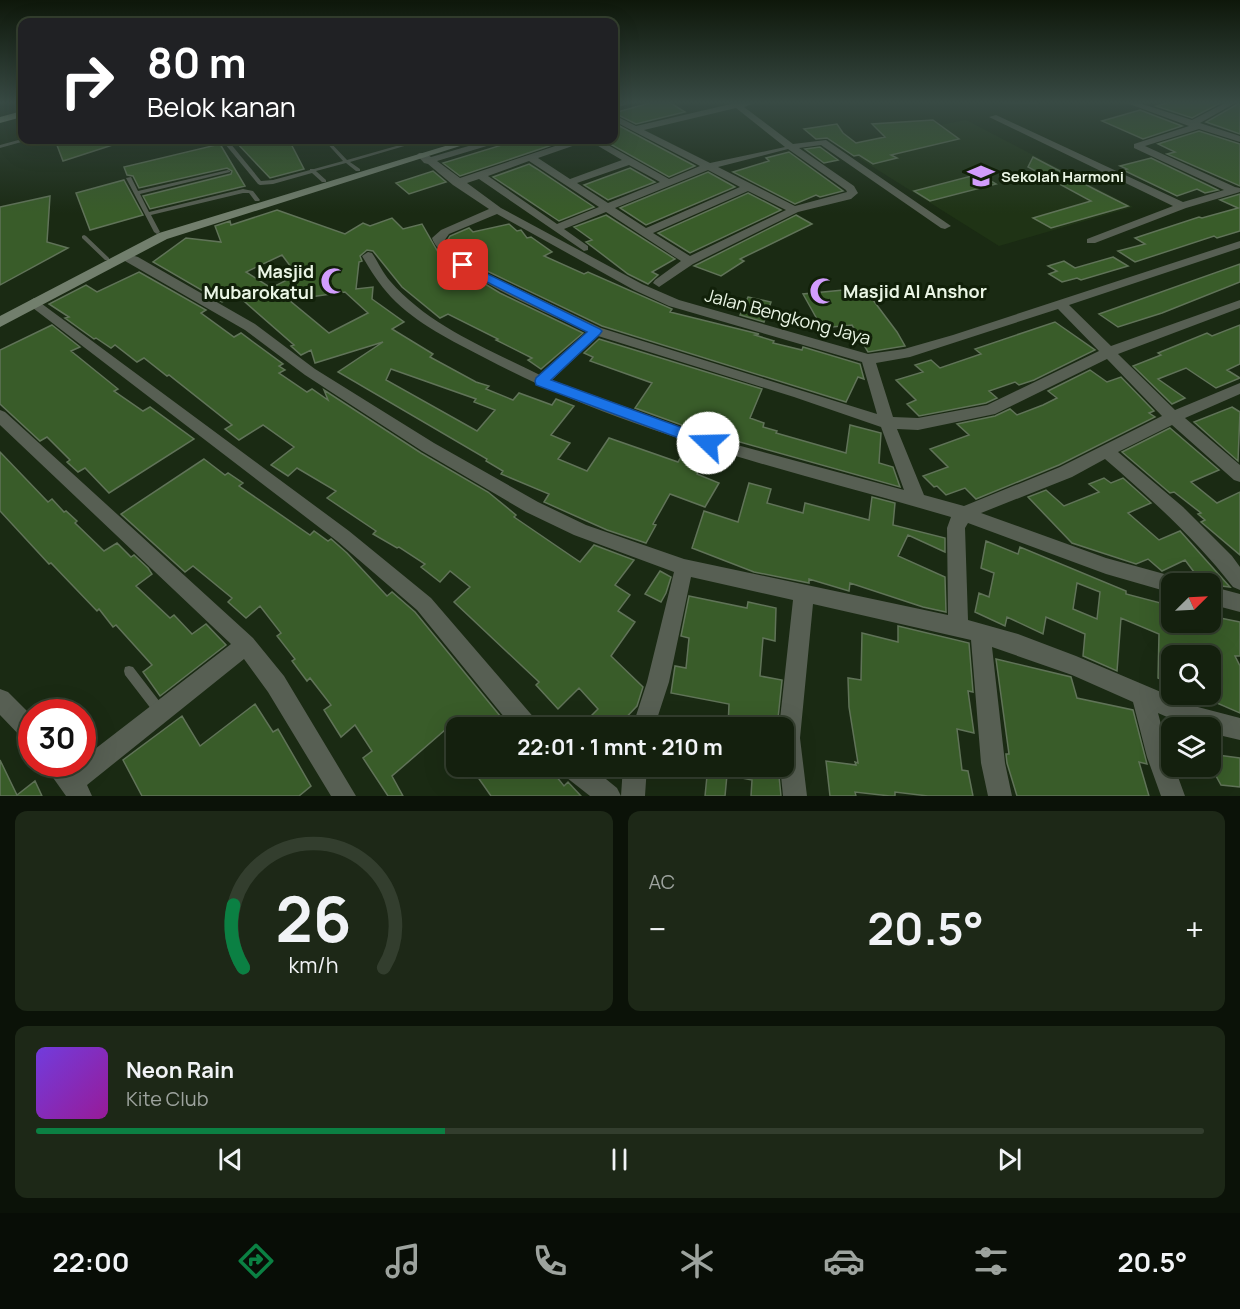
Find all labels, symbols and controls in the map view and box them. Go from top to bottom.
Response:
text: 80 m [147,33,247,91]
icon: right [48,42,126,120]
text: Belok kanan [147,88,296,125]
school or university icon: Sekolah Harmoni [966,161,996,191]
place label: Sekolah Harmoni [1001,166,1124,187]
pin [437,239,488,290]
icon: arrive [446,248,479,281]
place label: Masjid Mubarokatul [204,259,314,304]
mosque icon: Masjid Mubarokatul [319,266,349,296]
mosque icon: Masjid Al Anshor [808,276,838,306]
place label: Masjid Al Anshor [843,279,987,303]
street label: Jalan Bengkong Jaya [702,282,874,350]
position arrow [676,411,740,475]
north arrow [1161,573,1221,633]
map controls [1161,573,1221,777]
button: search [1161,645,1221,705]
speed limit sign: 30 [18,699,96,777]
button: layers [1161,717,1221,777]
text: 22:01 · 1 mnt · 210 m [517,732,723,762]
text: AC [649,868,675,895]
text: 26 [276,875,352,961]
text: 20.5° [867,897,984,959]
text: − [649,906,666,951]
text: + [1185,906,1204,951]
text: km/h [289,950,339,979]
text: Neon Rain [126,1055,234,1085]
text: Kite Club [126,1085,209,1112]
icon: previous [214,1143,247,1176]
icon: pause [603,1143,636,1176]
icon: next [993,1143,1026,1176]
icon: directions [235,1240,277,1282]
icon: music [382,1240,424,1282]
icon: phone [529,1240,571,1282]
icon: climate [676,1240,718,1282]
icon: car [823,1240,865,1282]
icon: filters [970,1240,1012,1282]
text: 22:00 [53,1243,130,1280]
text: 20.5° [1117,1243,1187,1280]

